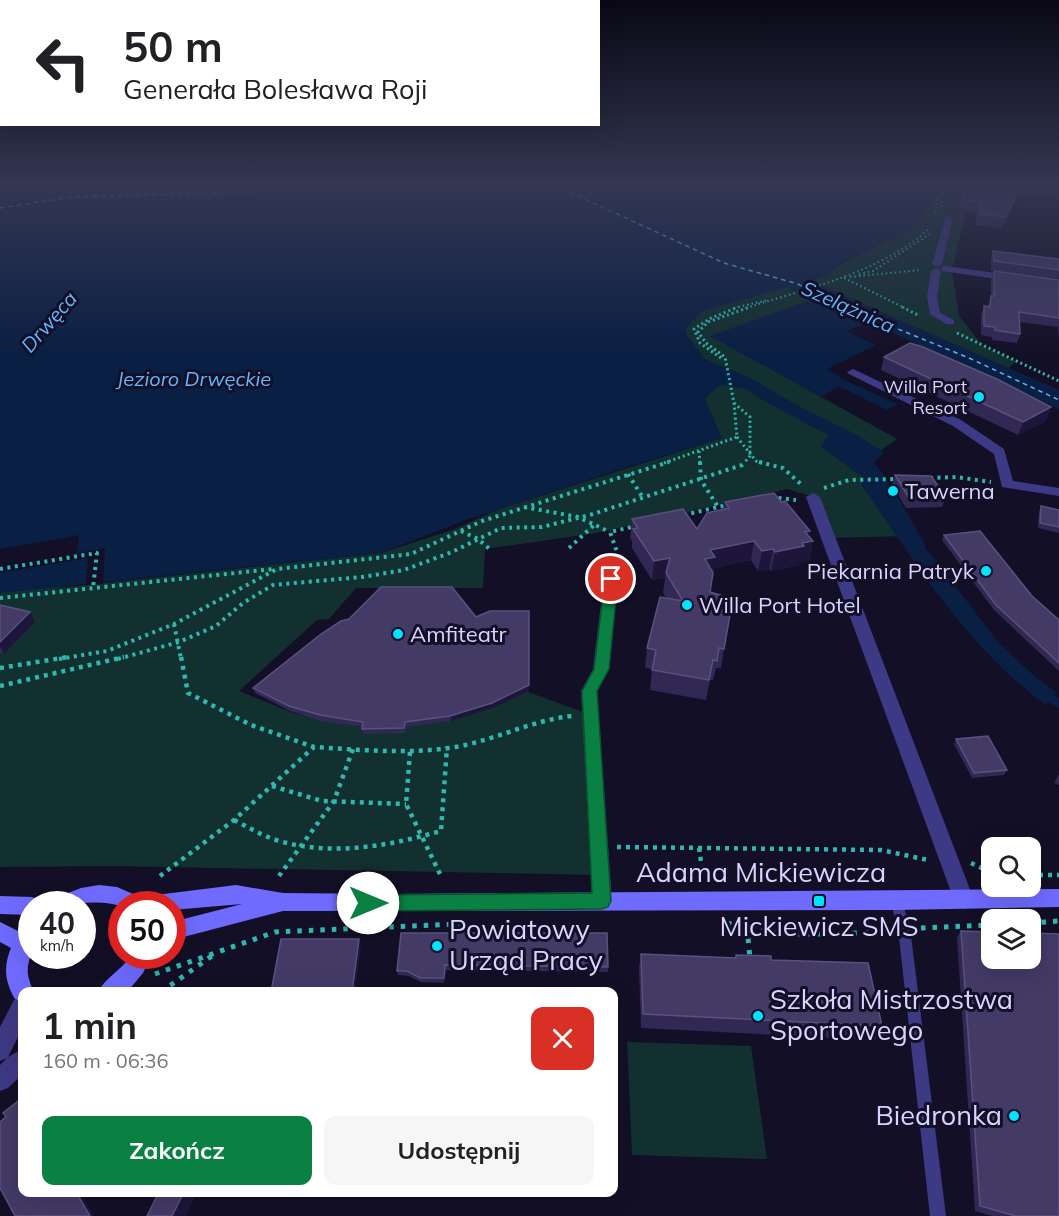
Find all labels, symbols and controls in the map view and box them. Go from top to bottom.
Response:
text: 50 m [123,20,223,73]
icon: left [24,24,102,102]
text: Generała Bolesława Roji [123,72,427,106]
water label: Szelążnica [798,275,898,338]
water label: Drwęca [15,286,82,357]
water label: Jezioro Drwęckie [115,366,271,391]
place label: Willa Port Resort [884,375,967,419]
marker: Willa Port Resort [972,390,986,404]
place label: Tawerna [905,477,995,505]
marker: Tawerna [886,484,900,498]
pin [585,553,636,604]
place label: Piekarnia Patryk [807,557,975,585]
icon: arrive [594,562,627,595]
marker: Piekarnia Patryk [979,564,993,578]
place label: Willa Port Hotel [699,591,861,619]
marker: Willa Port Hotel [680,598,694,612]
place label: Amfiteatr [410,620,507,648]
marker: Amfiteatr [391,627,405,641]
map controls [981,837,1041,969]
button: search [981,837,1041,897]
street label: Adama Mickiewicza [636,855,886,889]
position arrow [336,871,400,935]
speed limit sign: 50 [108,891,186,969]
marker: Mickiewicz SMS [812,894,826,908]
text: 40 [39,904,75,942]
place label: Mickiewicz SMS [720,909,918,943]
button: layers [981,909,1041,969]
place label: Powiatowy Urząd Pracy [449,912,604,977]
text: km/h [40,936,74,955]
marker: Powiatowy Urząd Pracy [430,939,444,953]
place label: Szkoła Mistrzostwa Sportowego [770,982,1013,1047]
text: 1 min [42,1003,137,1048]
button: close [531,1007,594,1070]
marker: Szkoła Mistrzostwa Sportowego [751,1009,765,1023]
text: 160 m · 06:36 [42,1048,168,1073]
place label: Biedronka [875,1098,1002,1132]
marker: Biedronka [1007,1109,1021,1123]
button: Zakończ [42,1116,312,1185]
button: Udostępnij [324,1116,594,1185]

